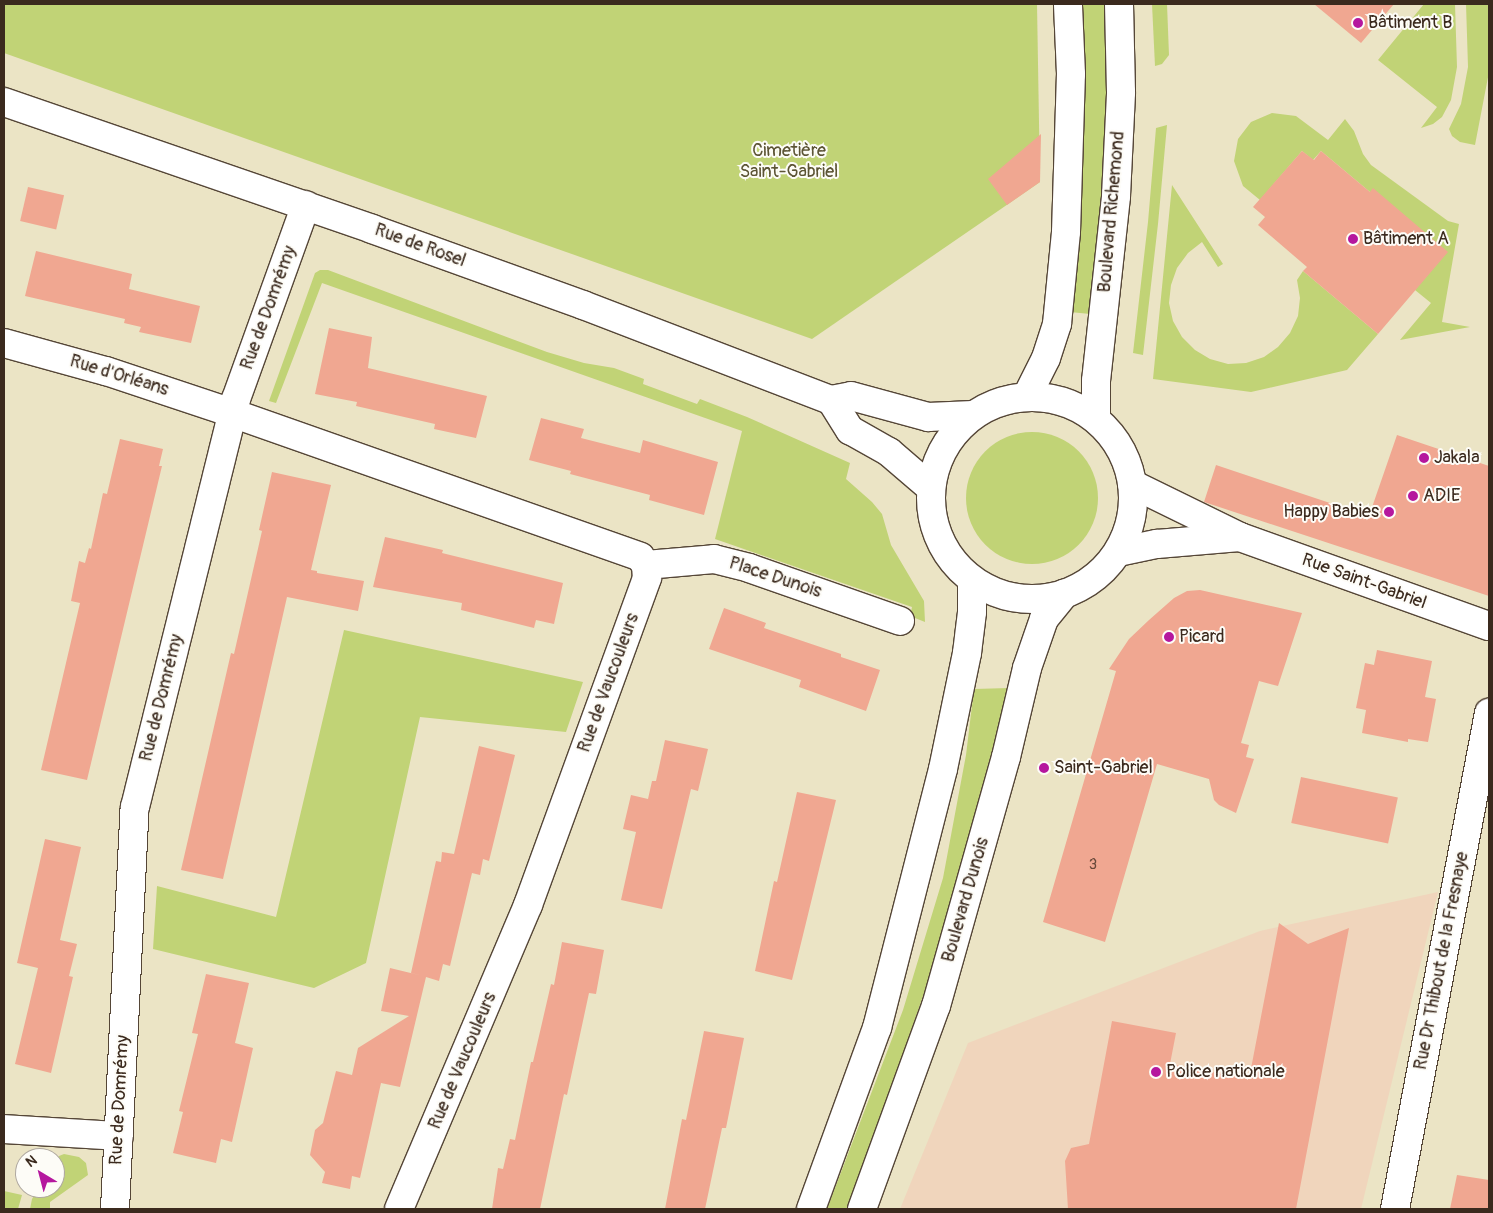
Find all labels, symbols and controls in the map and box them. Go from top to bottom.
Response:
place label: Bâtiment B [1368,12,1452,34]
marker: Bâtiment B [1352,17,1364,29]
street label: Boulevard Richemond [1094,131,1130,293]
park label: Cimetière Saint-Gabriel [740,141,838,183]
street label: Rue de Rosel [372,220,468,272]
place label: Bâtiment A [1363,228,1449,250]
marker: Bâtiment A [1347,233,1359,245]
street label: Rue de Domrémy [237,243,301,373]
street label: Rue d'Orléans [67,351,171,401]
place label: Jakala [1434,447,1480,469]
marker: Jakala [1418,452,1430,464]
place label: ADIE [1423,485,1460,507]
marker: ADIE [1407,490,1419,502]
place label: Happy Babies [1283,501,1379,523]
marker: Happy Babies [1383,506,1395,518]
street label: Rue Saint-Gabriel [1299,549,1429,615]
street label: Place Dunois [726,553,824,603]
street label: Rue de Vaucouleurs [574,611,644,755]
place label: Picard [1179,626,1225,648]
marker: Picard [1163,631,1175,643]
street label: Rue de Domrémy [136,632,188,764]
place label: Saint-Gabriel [1054,757,1153,779]
marker: Saint-Gabriel [1038,762,1050,774]
street label: Boulevard Dunois [938,835,994,965]
street label: Rue Dr Thibout de la Fresnaye [1410,850,1474,1072]
house number: 3 [1089,856,1097,874]
street label: Rue de Vaucouleurs [424,989,502,1133]
street label: Rue de Domrémy [106,1034,134,1166]
place label: Police nationale [1166,1061,1285,1083]
marker: Police nationale [1150,1066,1162,1078]
north arrow [15,1148,65,1198]
text: N [22,1152,40,1171]

